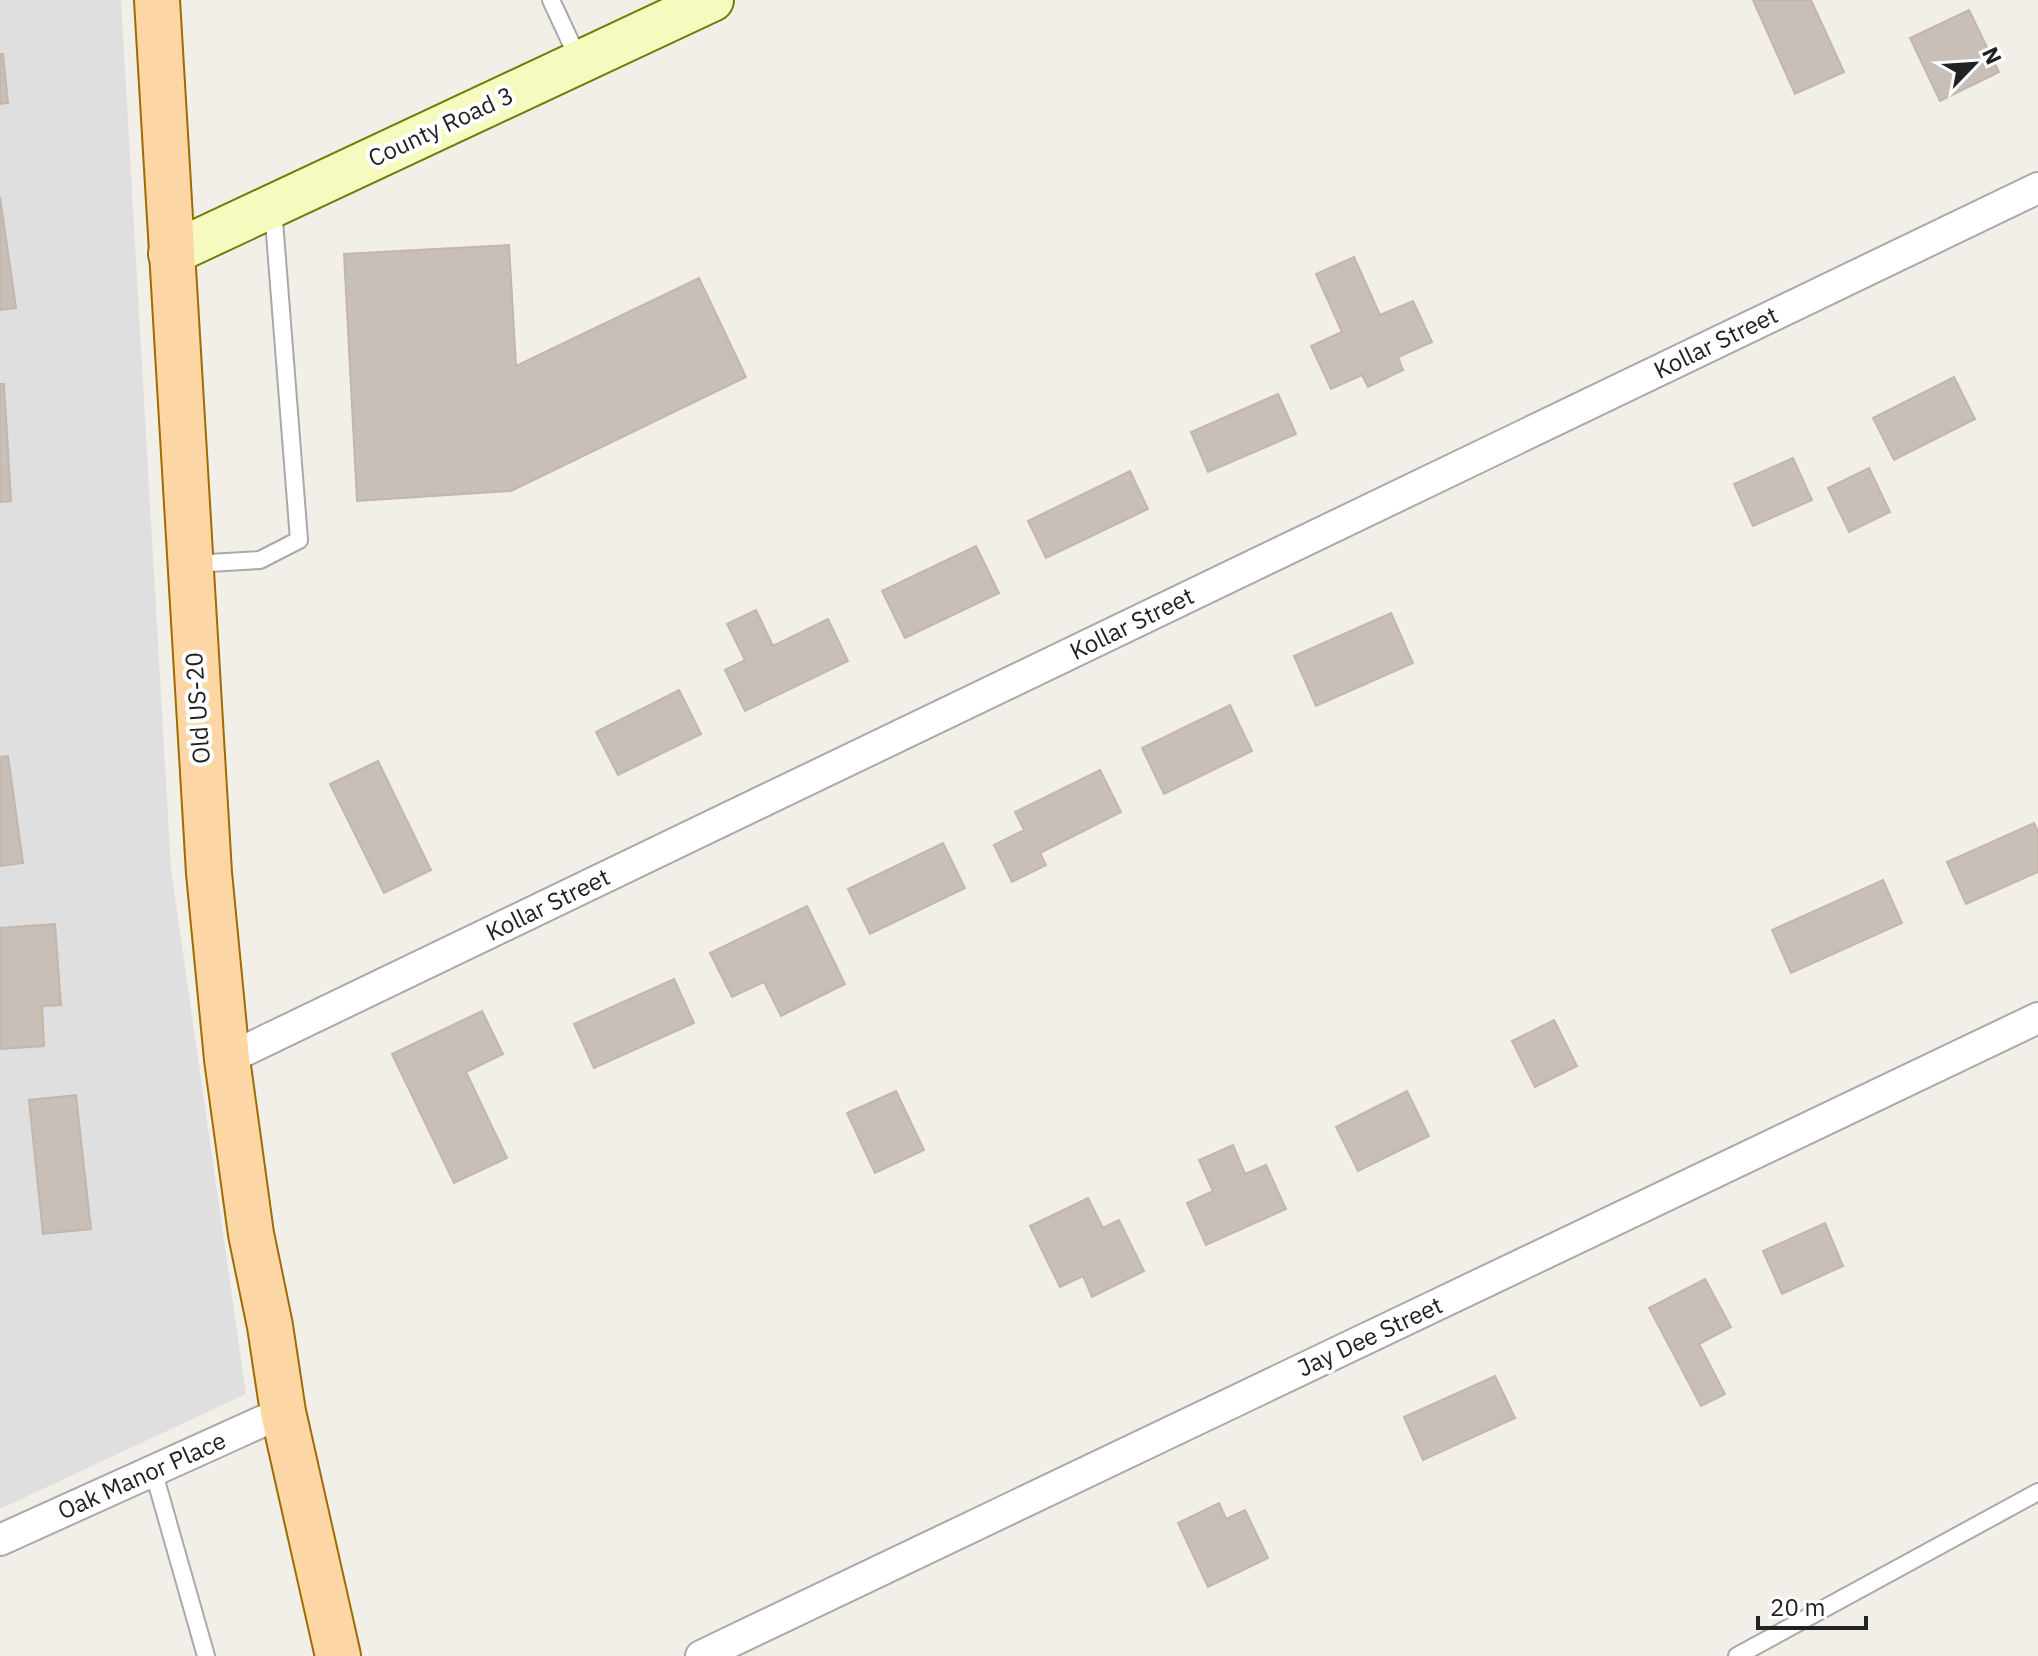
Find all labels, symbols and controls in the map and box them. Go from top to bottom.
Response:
north arrow [1934,24,2014,104]
text: N [1976,42,2009,69]
street label: County Road 3 [363,78,518,174]
street label: Kollar Street [1648,298,1783,386]
street label: Kollar Street [1064,579,1199,667]
street label: Old US-20 [177,651,217,765]
street label: Kollar Street [480,860,615,948]
street label: Jay Dee Street [1292,1289,1447,1384]
street label: Oak Manor Place [52,1424,231,1527]
scale bar [1758,1580,1866,1630]
text: 20 m [1770,1591,1825,1623]

